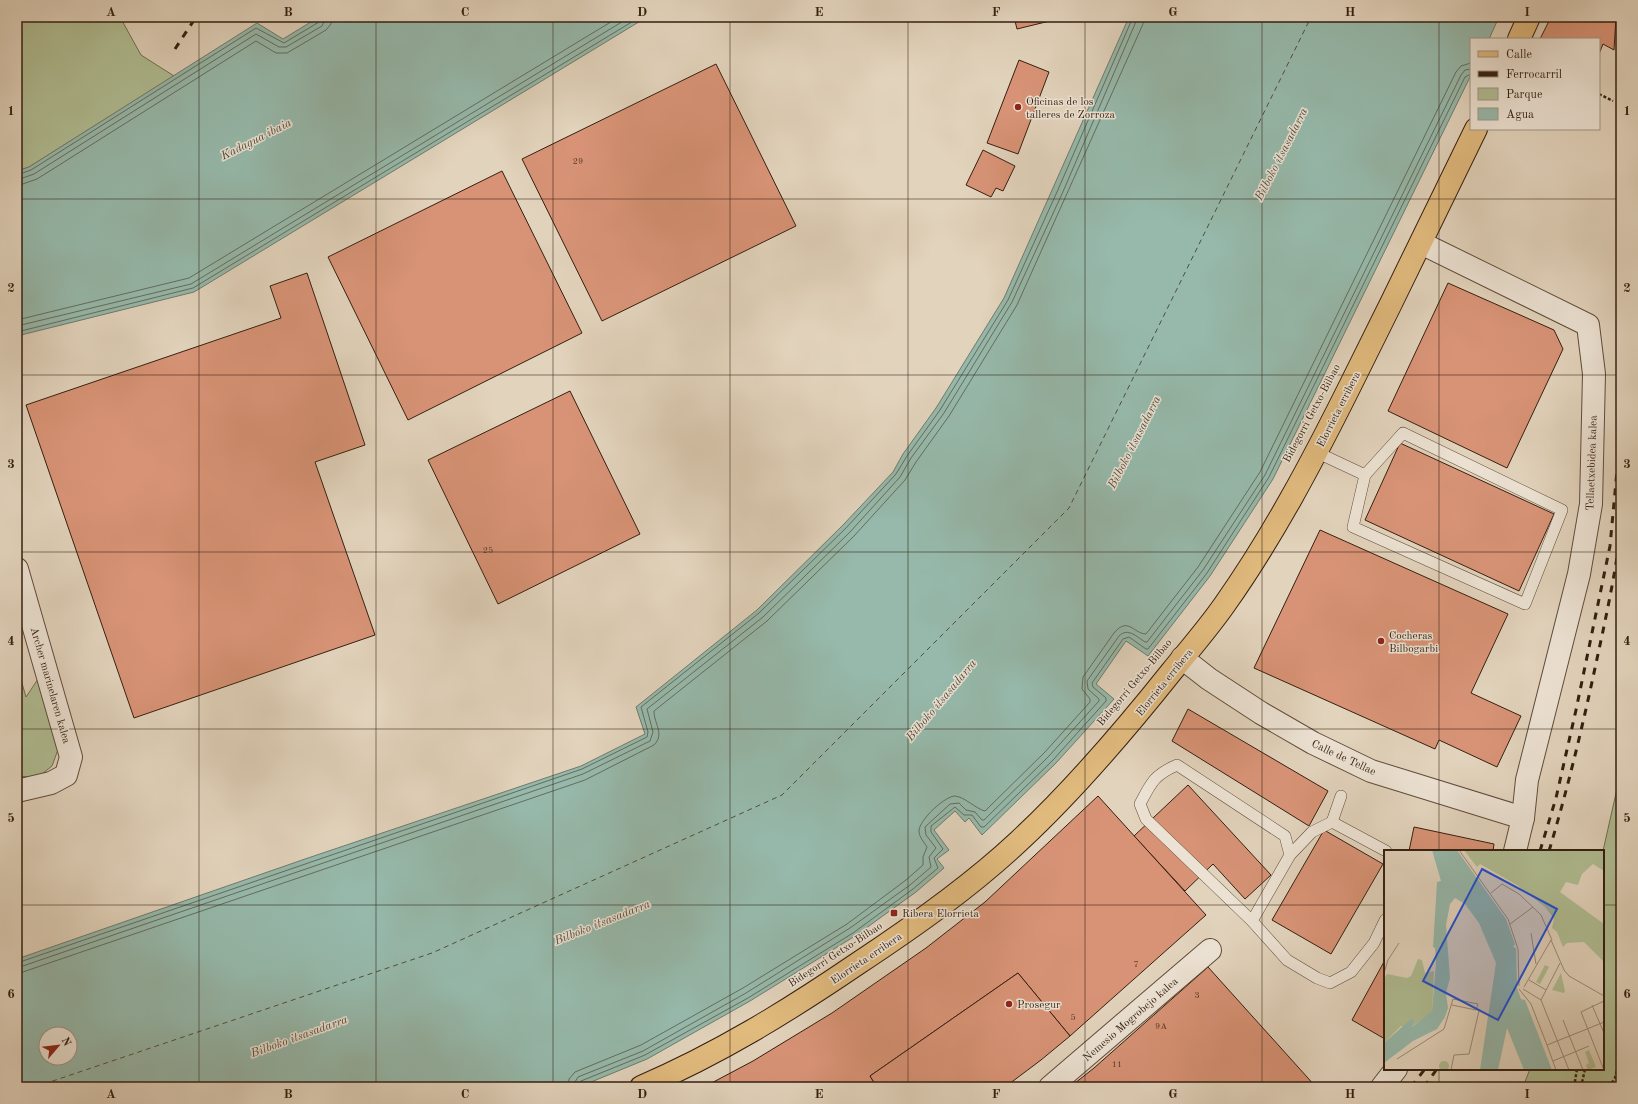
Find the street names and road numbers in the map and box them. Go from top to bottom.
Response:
street label: Bidegorri Getxo-Bilbao [1282,363,1343,465]
street label: Elorrieta erribera [1316,370,1363,449]
street label: Tellaetxebidea kalea [1585,415,1600,511]
street label: Archer marinelaren kalea [28,626,72,745]
street label: Bidegorri Getxo-Bilbao [1096,637,1175,729]
street label: Elorrieta erribera [1135,647,1196,719]
street label: Calle de Tellae [1310,739,1377,778]
street label: Bidegorri Getxo-Bilbao [787,921,885,990]
street label: Elorrieta erribera [829,931,905,987]
street label: Nemesio Mogrobejo kalea [1082,976,1181,1064]

